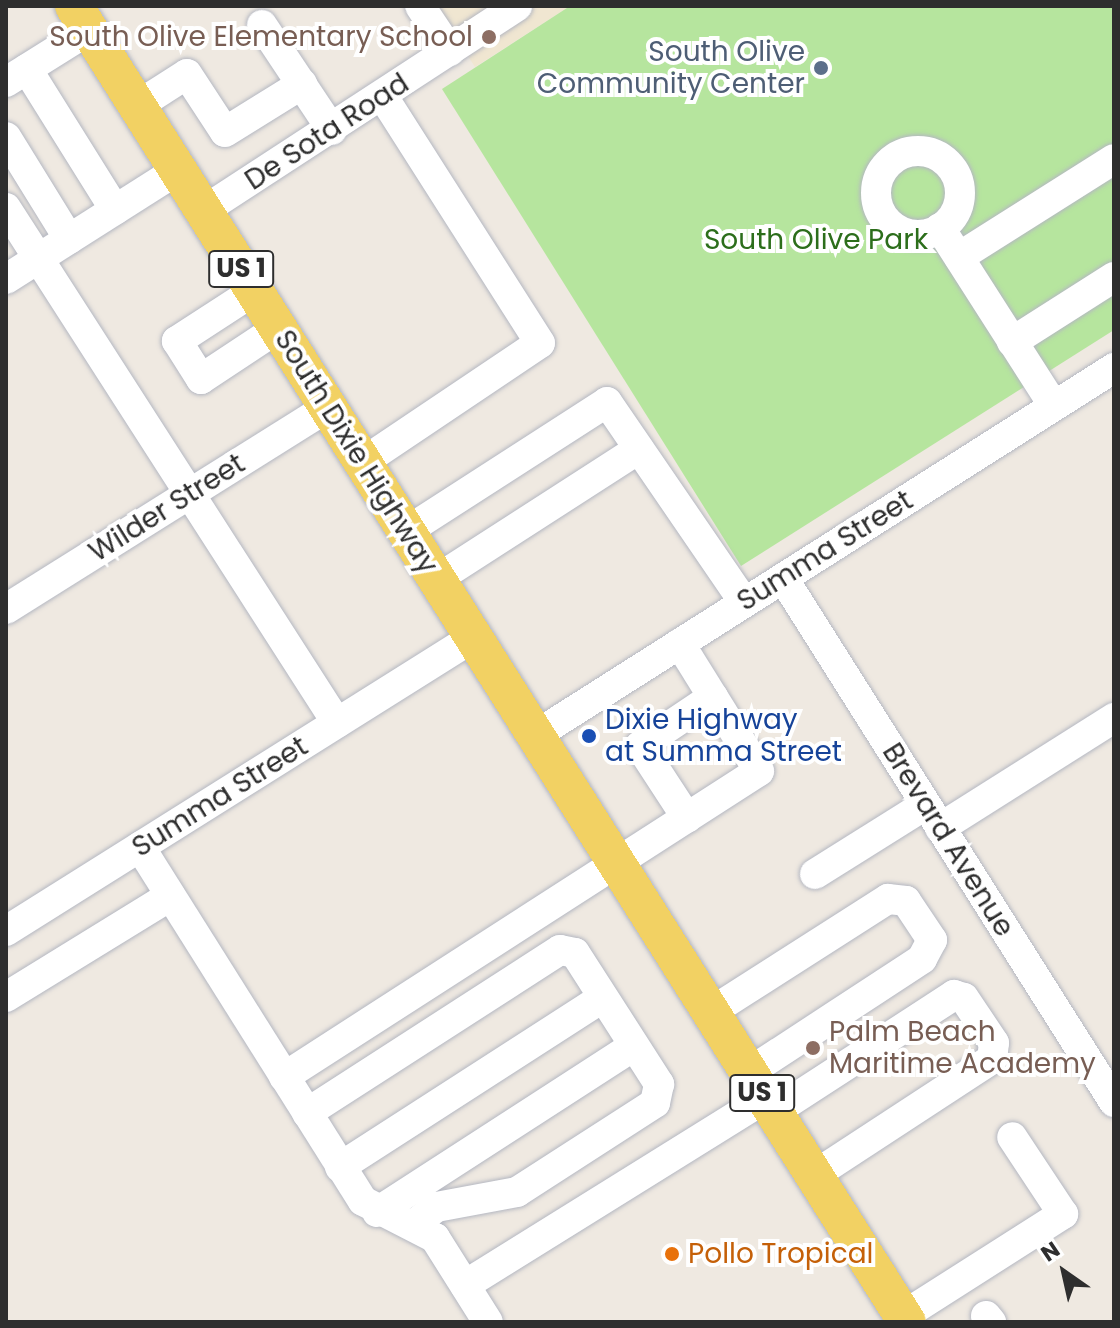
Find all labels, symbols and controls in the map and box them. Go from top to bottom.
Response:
place label: South Olive Elementary School [49,20,473,54]
marker: South Olive Elementary School [480,28,498,46]
place label: South Olive Community Center [537,35,805,101]
marker: South Olive Community Center [812,59,830,77]
street label: De Sota Road [239,67,415,197]
park label: South Olive Park [704,223,928,257]
road number: US 1 [207,247,275,291]
street label: South Dixie Highway [267,324,445,580]
street label: Wilder Street [83,447,251,569]
street label: Summa Street [731,484,919,618]
place label: Dixie Highway at Summa Street [605,703,842,769]
marker: Dixie Highway at Summa Street [580,727,598,745]
street label: Summa Street [126,730,314,864]
street label: Brevard Avenue [875,737,1021,943]
place label: Palm Beach Maritime Academy [829,1015,1096,1081]
marker: Palm Beach Maritime Academy [804,1039,822,1057]
road number: US 1 [728,1071,796,1115]
north arrow [1024,1232,1104,1312]
text: N [1035,1234,1066,1269]
place label: Pollo Tropical [688,1237,873,1271]
marker: Pollo Tropical [663,1245,681,1263]

